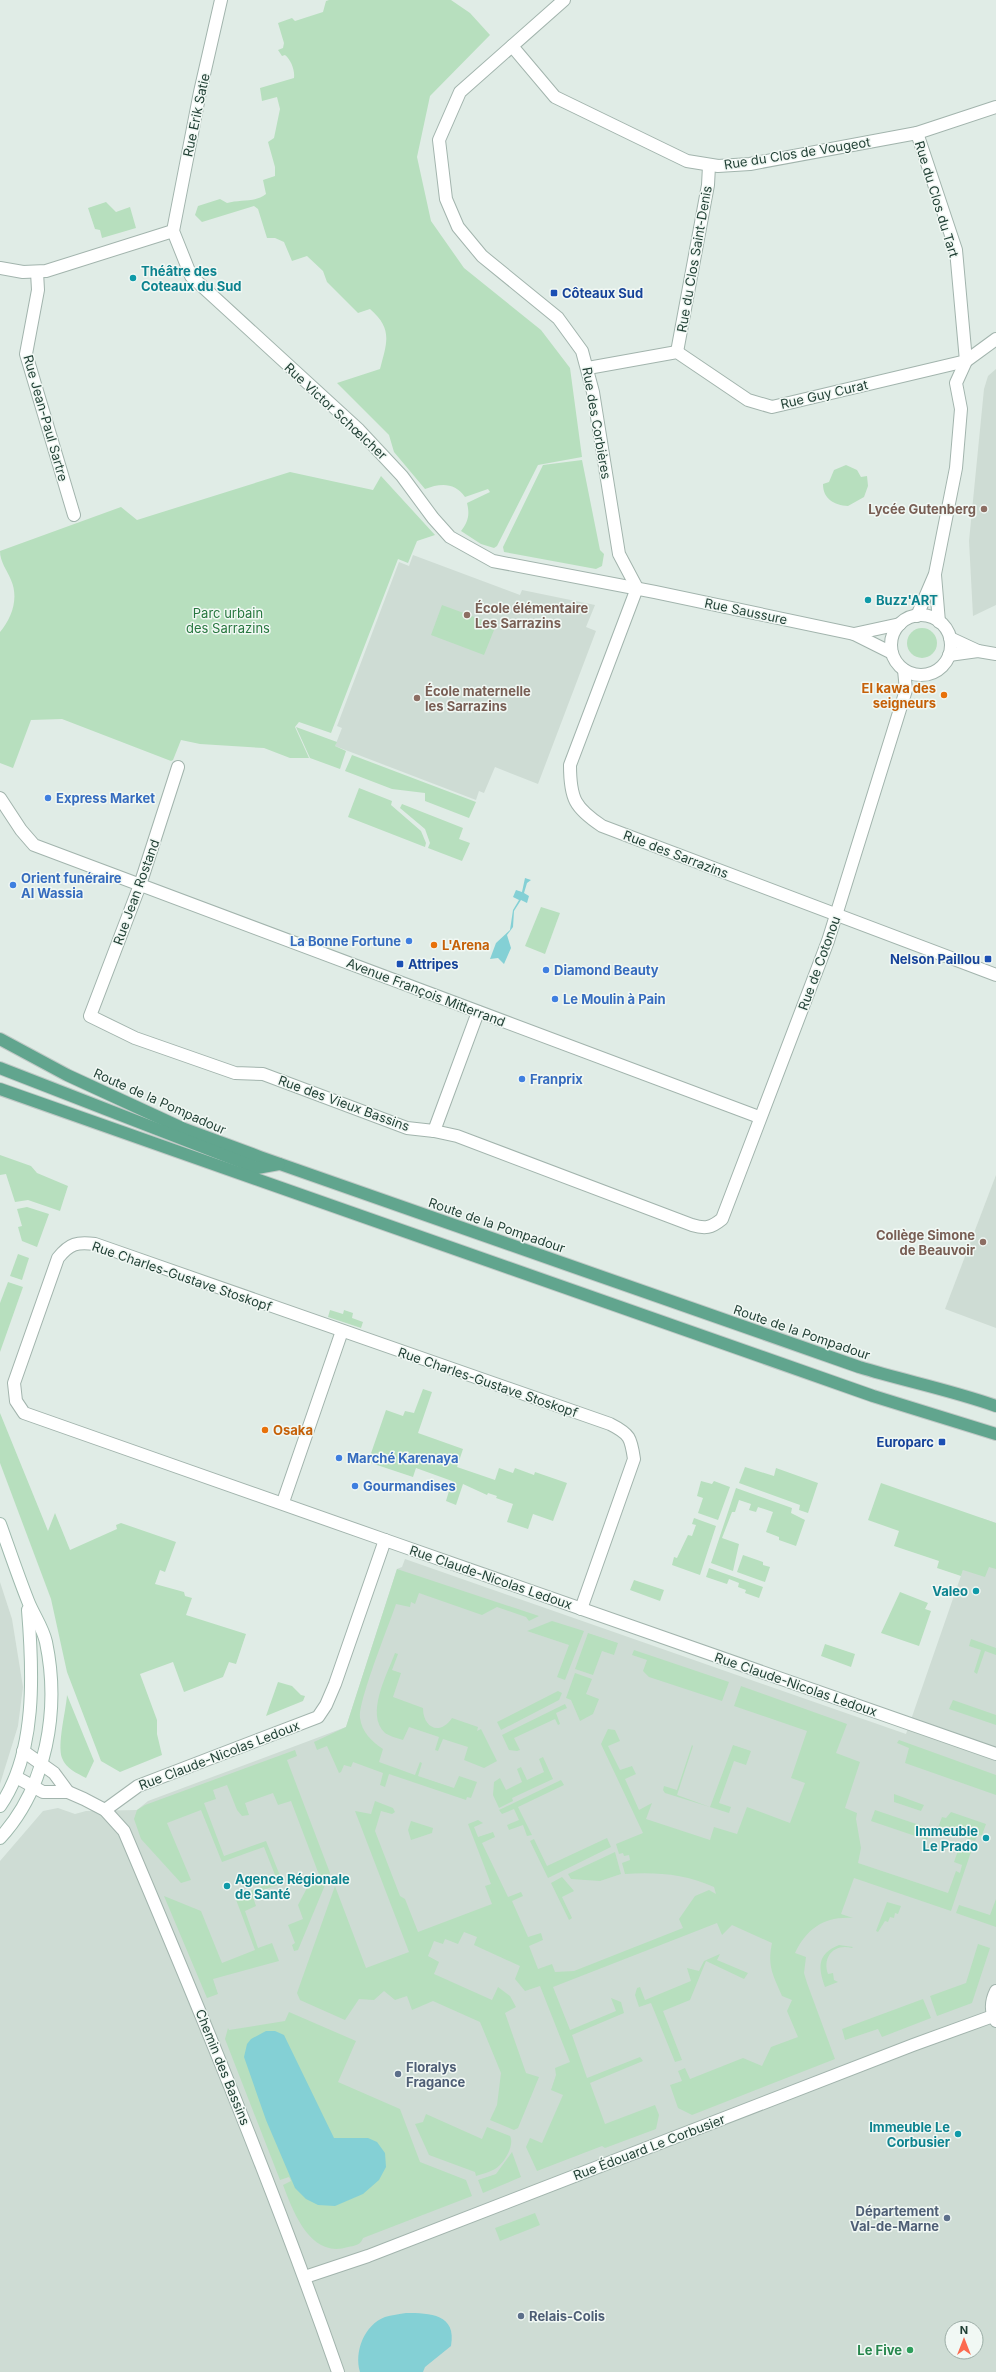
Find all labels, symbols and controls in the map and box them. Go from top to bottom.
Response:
street label: Rue Erik Satie [179,72,213,158]
street label: Rue du Clos de Vougeot [723,134,871,172]
street label: Rue du Clos du Tart [912,139,962,259]
street label: Rue du Clos Saint-Denis [673,184,715,334]
place label: Théâtre des Coteaux du Sud [141,263,242,294]
marker: Théâtre des Coteaux du Sud [128,273,138,283]
place label: Côteaux Sud [562,285,643,301]
marker: Côteaux Sud [549,288,559,298]
street label: Rue Jean-Paul Sartre [20,353,72,483]
street label: Rue Victor Schœlcher [281,359,391,463]
street label: Rue des Corbières [579,366,615,480]
street label: Rue Guy Curat [779,376,869,412]
place label: Lycée Gutenberg [868,501,976,517]
marker: Lycée Gutenberg [979,504,989,514]
place label: Buzz'ART [876,592,938,608]
street label: Rue Saussure [703,594,789,628]
marker: Buzz'ART [863,595,873,605]
place label: École élémentaire Les Sarrazins [475,600,588,631]
park label: Parc urbain des Sarrazins [186,605,270,636]
marker: École élémentaire Les Sarrazins [462,610,472,620]
place label: El kawa des seigneurs [862,680,936,711]
place label: École maternelle les Sarrazins [425,683,531,714]
marker: El kawa des seigneurs [939,690,949,700]
marker: École maternelle les Sarrazins [412,693,422,703]
place label: Express Market [56,790,155,806]
marker: Express Market [43,793,53,803]
street label: Rue des Sarrazins [621,827,731,881]
street label: Rue Jean Rostand [109,837,163,947]
place label: Orient funéraire Al Wassia [21,870,122,901]
marker: Orient funéraire Al Wassia [8,880,18,890]
street label: Rue de Cotonou [795,914,843,1012]
place label: La Bonne Fortune [290,933,401,949]
marker: La Bonne Fortune [404,936,414,946]
place label: L'Arena [442,937,490,953]
marker: L'Arena [429,940,439,950]
place label: Nelson Paillou [890,951,980,967]
street label: Avenue François Mitterrand [344,954,508,1030]
marker: Nelson Paillou [983,954,993,964]
place label: Attripes [408,956,459,972]
marker: Attripes [395,959,405,969]
place label: Diamond Beauty [554,962,659,978]
marker: Diamond Beauty [541,965,551,975]
place label: Le Moulin à Pain [563,991,666,1007]
marker: Le Moulin à Pain [550,994,560,1004]
street label: Route de la Pompadour [91,1065,229,1138]
place label: Franprix [530,1071,583,1087]
street label: Rue des Vieux Bassins [276,1072,412,1134]
marker: Franprix [517,1074,527,1084]
street label: Route de la Pompadour [427,1194,568,1256]
place label: Collège Simone de Beauvoir [876,1227,976,1258]
marker: Collège Simone de Beauvoir [978,1237,988,1247]
street label: Rue Charles-Gustave Stoskopf [90,1238,274,1314]
street label: Route de la Pompadour [732,1301,873,1363]
street label: Rue Charles-Gustave Stoskopf [396,1344,580,1420]
place label: Osaka [273,1422,313,1438]
marker: Osaka [260,1425,270,1435]
place label: Europarc [877,1434,934,1450]
marker: Europarc [937,1437,947,1447]
place label: Marché Karenaya [347,1450,458,1466]
marker: Marché Karenaya [334,1453,344,1463]
place label: Gourmandises [363,1478,456,1494]
marker: Gourmandises [350,1481,360,1491]
street label: Rue Claude-Nicolas Ledoux [408,1542,574,1612]
place label: Valeo [932,1583,968,1599]
marker: Valeo [971,1586,981,1596]
street label: Rue Claude-Nicolas Ledoux [713,1649,879,1719]
street label: Rue Claude-Nicolas Ledoux [136,1717,302,1793]
place label: Immeuble Le Prado [915,1823,978,1854]
marker: Immeuble Le Prado [981,1833,991,1843]
place label: Agence Régionale de Santé [235,1871,350,1902]
marker: Agence Régionale de Santé [222,1881,232,1891]
street label: Chemin des Bassins [192,2007,254,2128]
place label: Floralys Fragance [406,2059,466,2090]
marker: Floralys Fragance [393,2069,403,2079]
street label: Rue Édouard Le Corbusier [571,2111,727,2183]
place label: Immeuble Le Corbusier [869,2119,951,2150]
marker: Immeuble Le Corbusier [953,2129,963,2139]
place label: Département Val-de-Marne [850,2203,939,2234]
marker: Département Val-de-Marne [942,2213,952,2223]
place label: Relais-Colis [529,2308,605,2324]
marker: Relais-Colis [516,2311,526,2321]
north arrow [944,2320,984,2360]
text: N [960,2323,968,2337]
place label: Le Five [857,2342,902,2358]
marker: Le Five [905,2345,915,2355]

